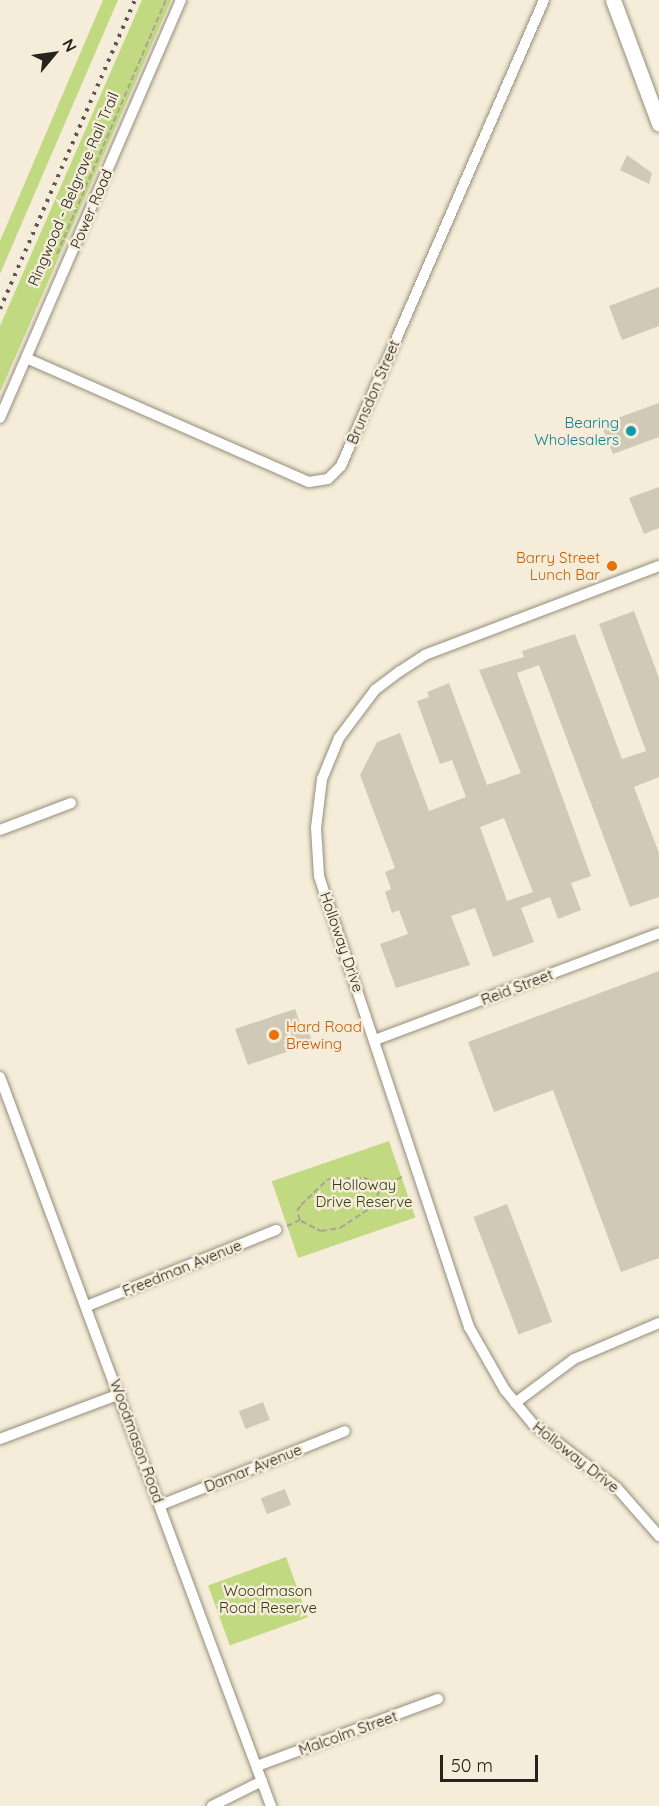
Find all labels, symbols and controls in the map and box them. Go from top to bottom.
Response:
north arrow [24,24,84,84]
text: N [58,35,81,55]
street label: Ringwood - Belgrave Rail Trail [24,89,122,289]
street label: Power Road [66,167,116,251]
street label: Brunsdon Street [343,337,403,447]
place label: Bearing Wholesalers [534,413,619,448]
marker: Bearing Wholesalers [624,424,638,438]
place label: Barry Street Lunch Bar [516,548,600,583]
marker: Barry Street Lunch Bar [605,559,619,573]
street label: Holloway Drive [316,890,368,994]
street label: Reid Street [478,965,556,1009]
place label: Hard Road Brewing [286,1017,362,1052]
marker: Hard Road Brewing [267,1028,281,1042]
park label: Holloway Drive Reserve [315,1175,413,1210]
street label: Freedman Avenue [120,1236,244,1300]
street label: Woodmason Road [106,1377,168,1505]
street label: Holloway Drive [529,1418,623,1496]
street label: Damar Avenue [202,1440,304,1496]
park label: Woodmason Road Reserve [219,1581,317,1616]
street label: Malcolm Street [296,1707,400,1759]
scale bar [443,1743,540,1781]
text: 50 m [451,1754,493,1777]

